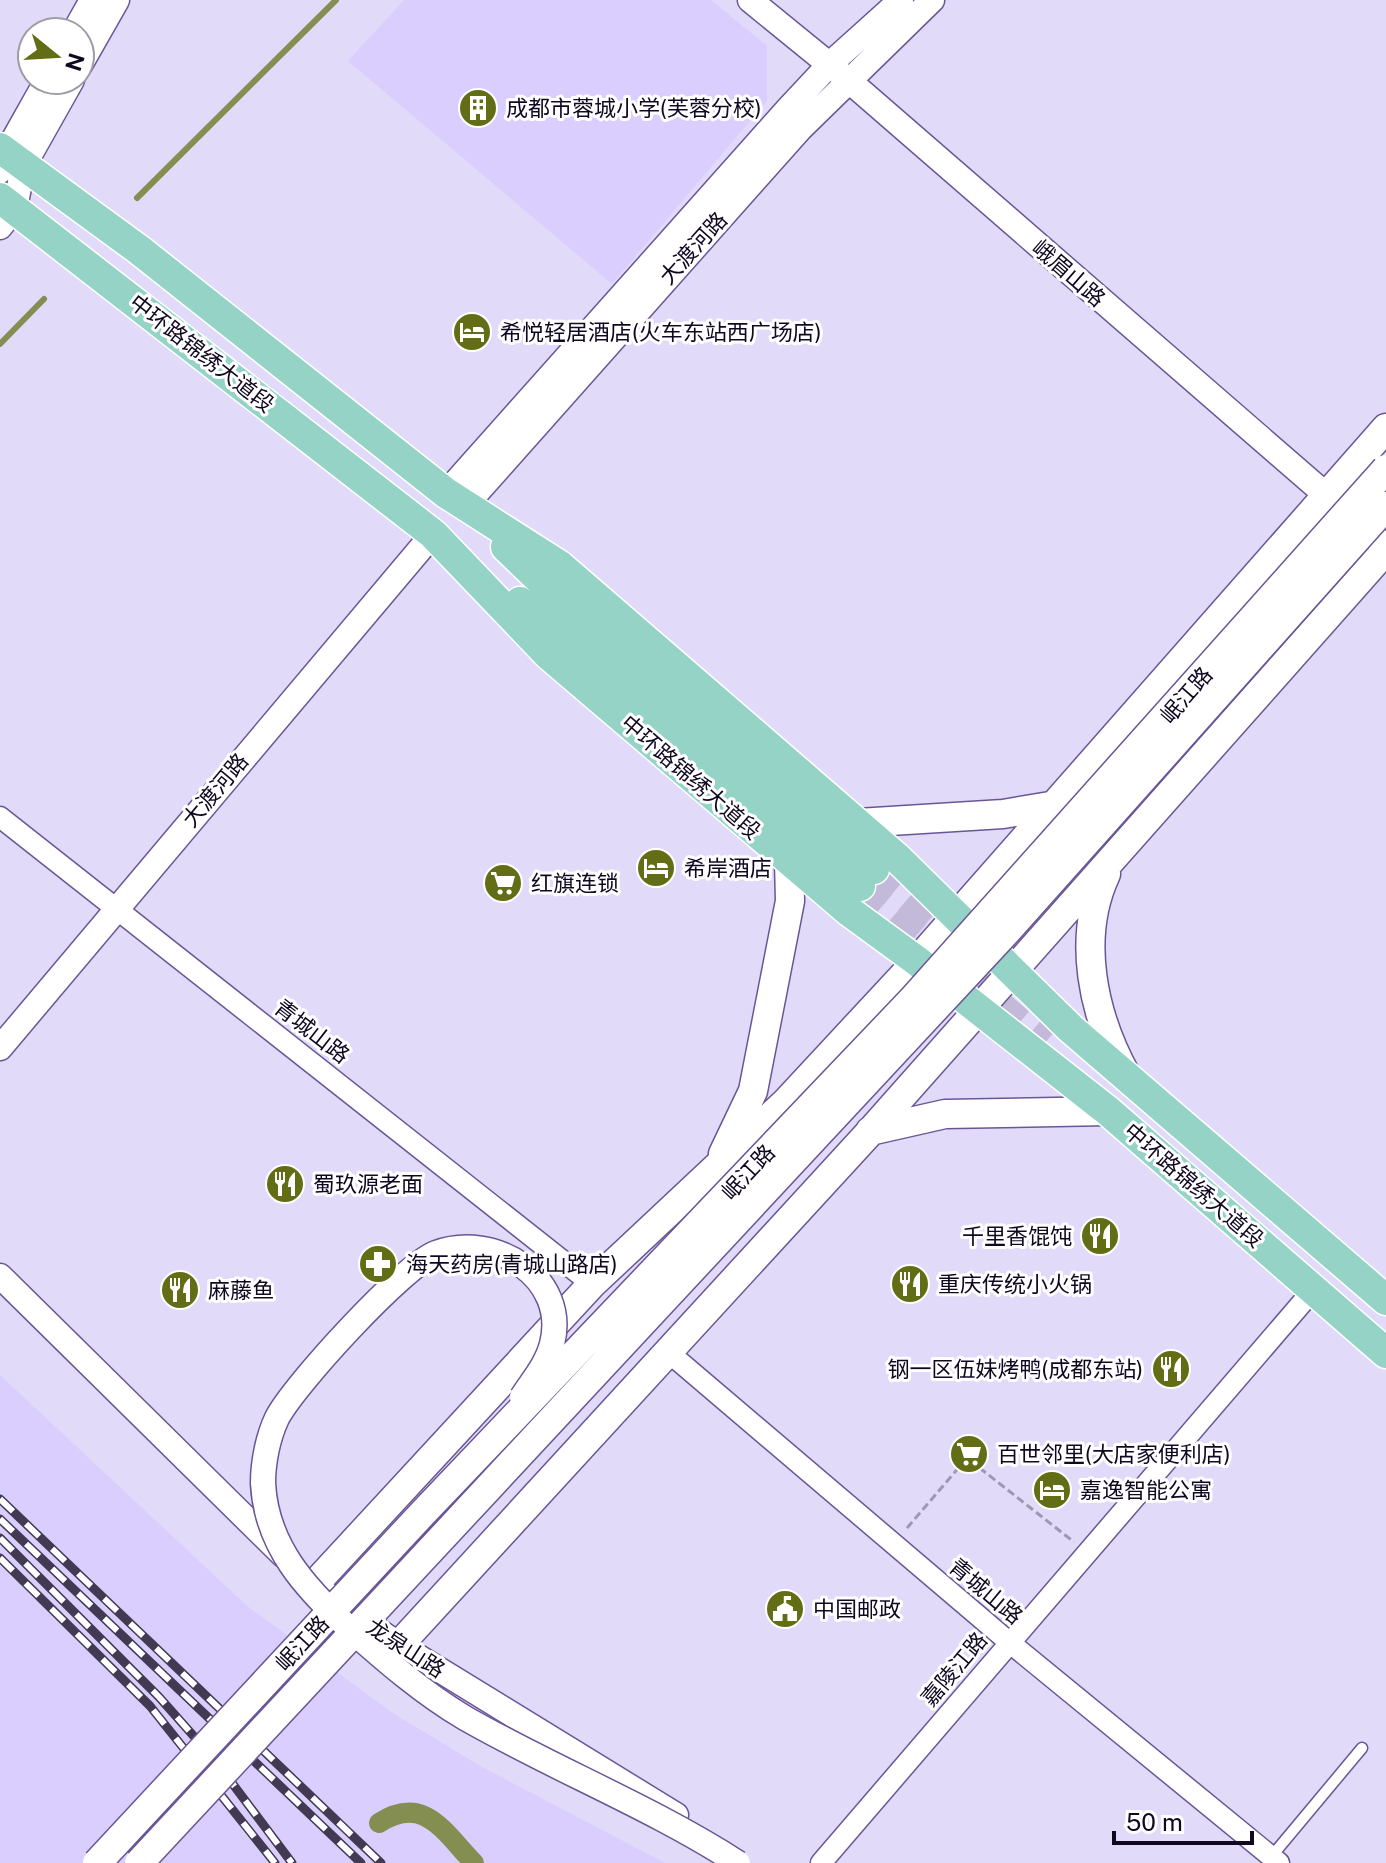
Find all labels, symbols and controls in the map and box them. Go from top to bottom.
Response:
north arrow [16,16,96,96]
text: N [60,50,90,74]
building icon: 成都市蓉城小学(芙蓉分校) [457,87,499,129]
place label: 成都市蓉城小学(芙蓉分校) [506,95,761,121]
street label: 大渡河路 [654,207,732,289]
street label: 峨眉山路 [1027,234,1111,312]
street label: 中环路锦绣大道段 [125,289,279,417]
hotel icon: 希悦轻居酒店(火车东站西广场店) [451,311,493,353]
place label: 希悦轻居酒店(火车东站西广场店) [500,319,821,345]
street label: 岷江路 [1155,662,1217,728]
street label: 中环路锦绣大道段 [616,709,766,845]
street label: 大渡河路 [177,748,253,832]
hotel icon: 希岸酒店 [635,847,677,889]
place label: 希岸酒店 [684,855,772,881]
supermarket icon: 红旗连锁 [482,862,524,904]
place label: 红旗连锁 [531,870,619,896]
street label: 青城山路 [269,994,355,1068]
street label: 中环路锦绣大道段 [1119,1117,1269,1253]
street label: 岷江路 [716,1139,780,1205]
restaurant icon: 蜀玖源老面 [264,1163,306,1205]
place label: 蜀玖源老面 [313,1171,423,1197]
restaurant icon: 千里香馄饨 [1079,1215,1121,1257]
place label: 千里香馄饨 [962,1223,1072,1249]
pharmacy icon: 海天药房(青城山路店) [357,1243,399,1285]
place label: 海天药房(青城山路店) [406,1251,617,1277]
restaurant icon: 重庆传统小火锅 [889,1263,931,1305]
restaurant icon: 麻藤鱼 [159,1269,201,1311]
place label: 重庆传统小火锅 [938,1271,1092,1297]
place label: 麻藤鱼 [208,1277,274,1303]
restaurant icon: 钢一区伍妹烤鸭(成都东站) [1150,1348,1192,1390]
place label: 钢一区伍妹烤鸭(成都东站) [888,1356,1143,1382]
supermarket icon: 百世邻里(大店家便利店) [948,1433,990,1475]
place label: 百世邻里(大店家便利店) [997,1441,1230,1467]
hotel icon: 嘉逸智能公寓 [1031,1469,1073,1511]
place label: 嘉逸智能公寓 [1080,1477,1212,1503]
street label: 青城山路 [944,1553,1028,1629]
public building icon: 中国邮政 [764,1588,806,1630]
place label: 中国邮政 [813,1596,901,1622]
street label: 岷江路 [270,1610,334,1676]
street label: 龙泉山路 [362,1613,450,1683]
street label: 嘉陵江路 [916,1627,992,1711]
scale bar [1114,1795,1252,1845]
text: 50 m [1126,1808,1183,1836]

